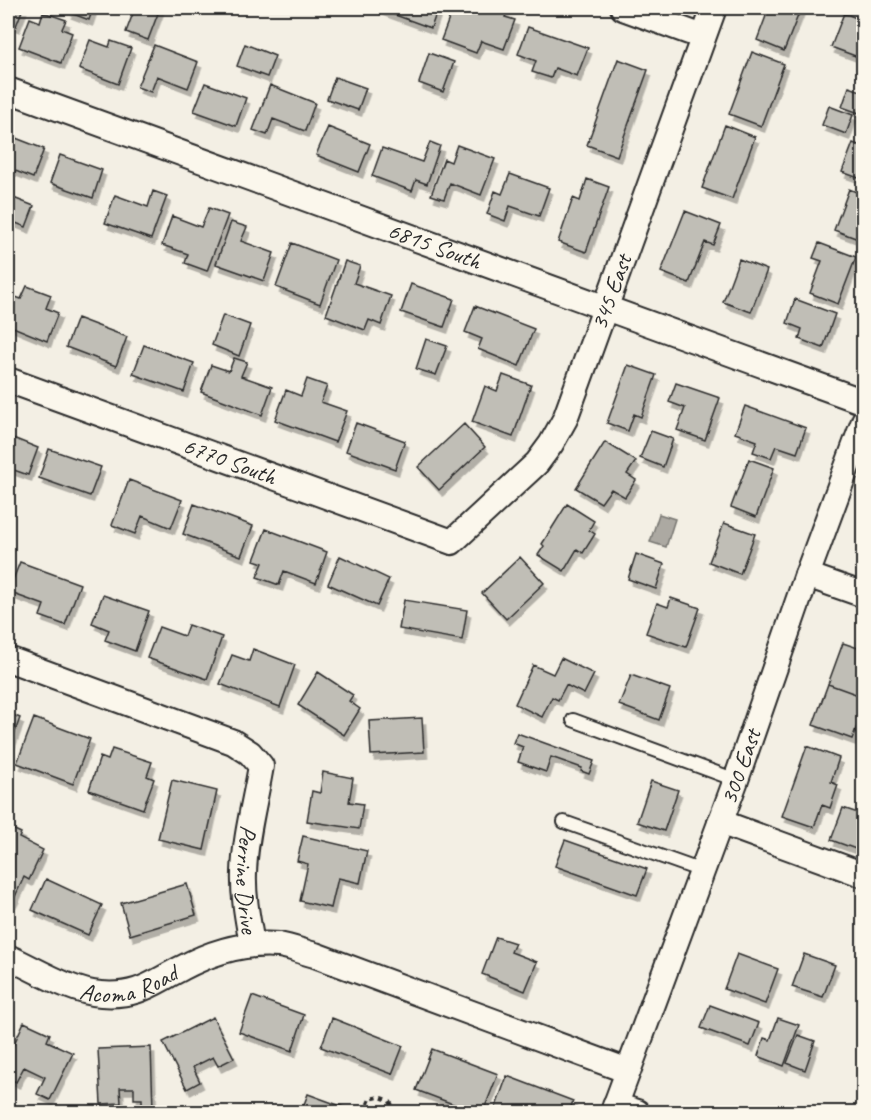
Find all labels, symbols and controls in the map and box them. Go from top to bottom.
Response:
street label: 6815 South [384,215,486,277]
street label: 345 East [584,249,639,334]
street label: 6770 South [179,430,281,492]
street label: 300 East [713,723,768,809]
street label: Perrine Drive [229,823,265,938]
street label: Acoma Road [77,956,186,1010]

